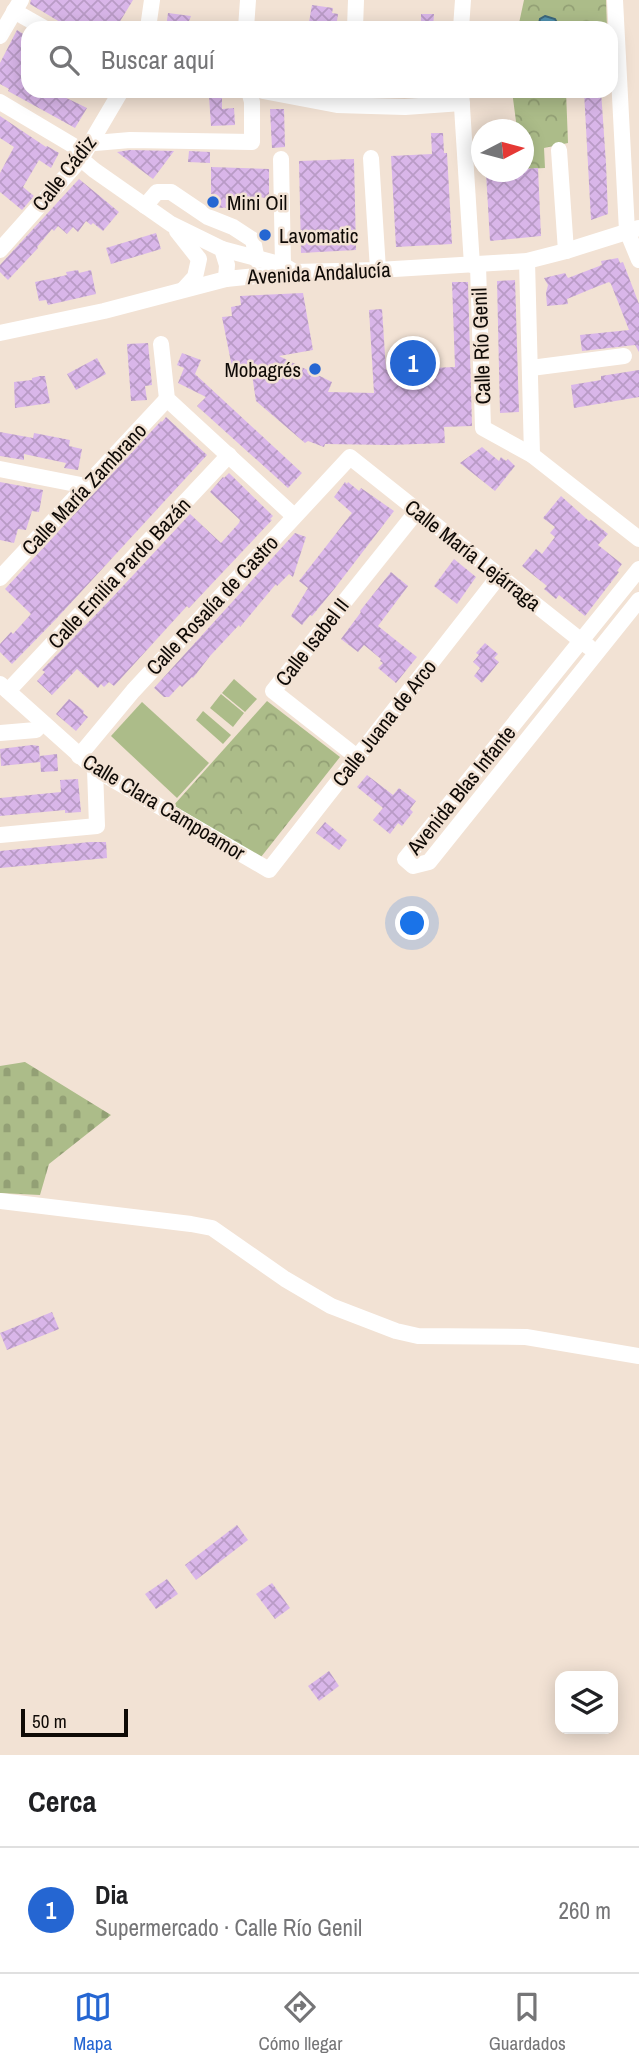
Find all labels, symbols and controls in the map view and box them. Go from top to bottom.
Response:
search box [21,21,618,98]
icon: search [45,41,83,79]
text: Buscar aquí [101,42,215,77]
north arrow [471,119,534,182]
street label: Calle Cádiz [25,129,103,217]
place label: Mini Oil [227,188,287,217]
marker: Mini Oil [205,194,221,210]
place label: Lavomatic [279,221,358,250]
marker: Lavomatic [257,227,273,243]
street label: Avenida Andalucía [246,255,392,291]
street label: Calle Río Genil [464,287,498,405]
pin: 1 [390,337,436,389]
place label: Mobagrés [224,355,301,384]
marker: Mobagrés [307,361,323,377]
street label: Calle María Zambrano [15,416,153,562]
street label: Calle Emilia Pardo Bazán [41,491,197,655]
street label: Calle María Lejárraga [399,493,547,618]
street label: Calle Rosalía de Castro [139,529,285,681]
street label: Calle Isabel II [268,592,356,692]
street label: Calle Juana de Arco [325,653,443,793]
street label: Avenida Blas Infante [399,719,522,862]
street label: Calle Clara Campoamor [77,747,251,867]
your location [395,906,429,940]
map controls [555,1671,618,1734]
button: layers [555,1671,618,1734]
scale bar [21,1706,128,1738]
text: 50 m [32,1708,67,1734]
text: Cerca [28,1781,96,1821]
text: Dia [95,1877,128,1912]
text: 1 [46,1895,56,1926]
text: 260 m [559,1895,611,1926]
text: Supermercado · Calle Río Genil [95,1912,362,1943]
tab: Mapa [73,1988,112,2056]
tab: Cómo llegar [258,1988,342,2056]
tab: Guardados [489,1988,566,2056]

